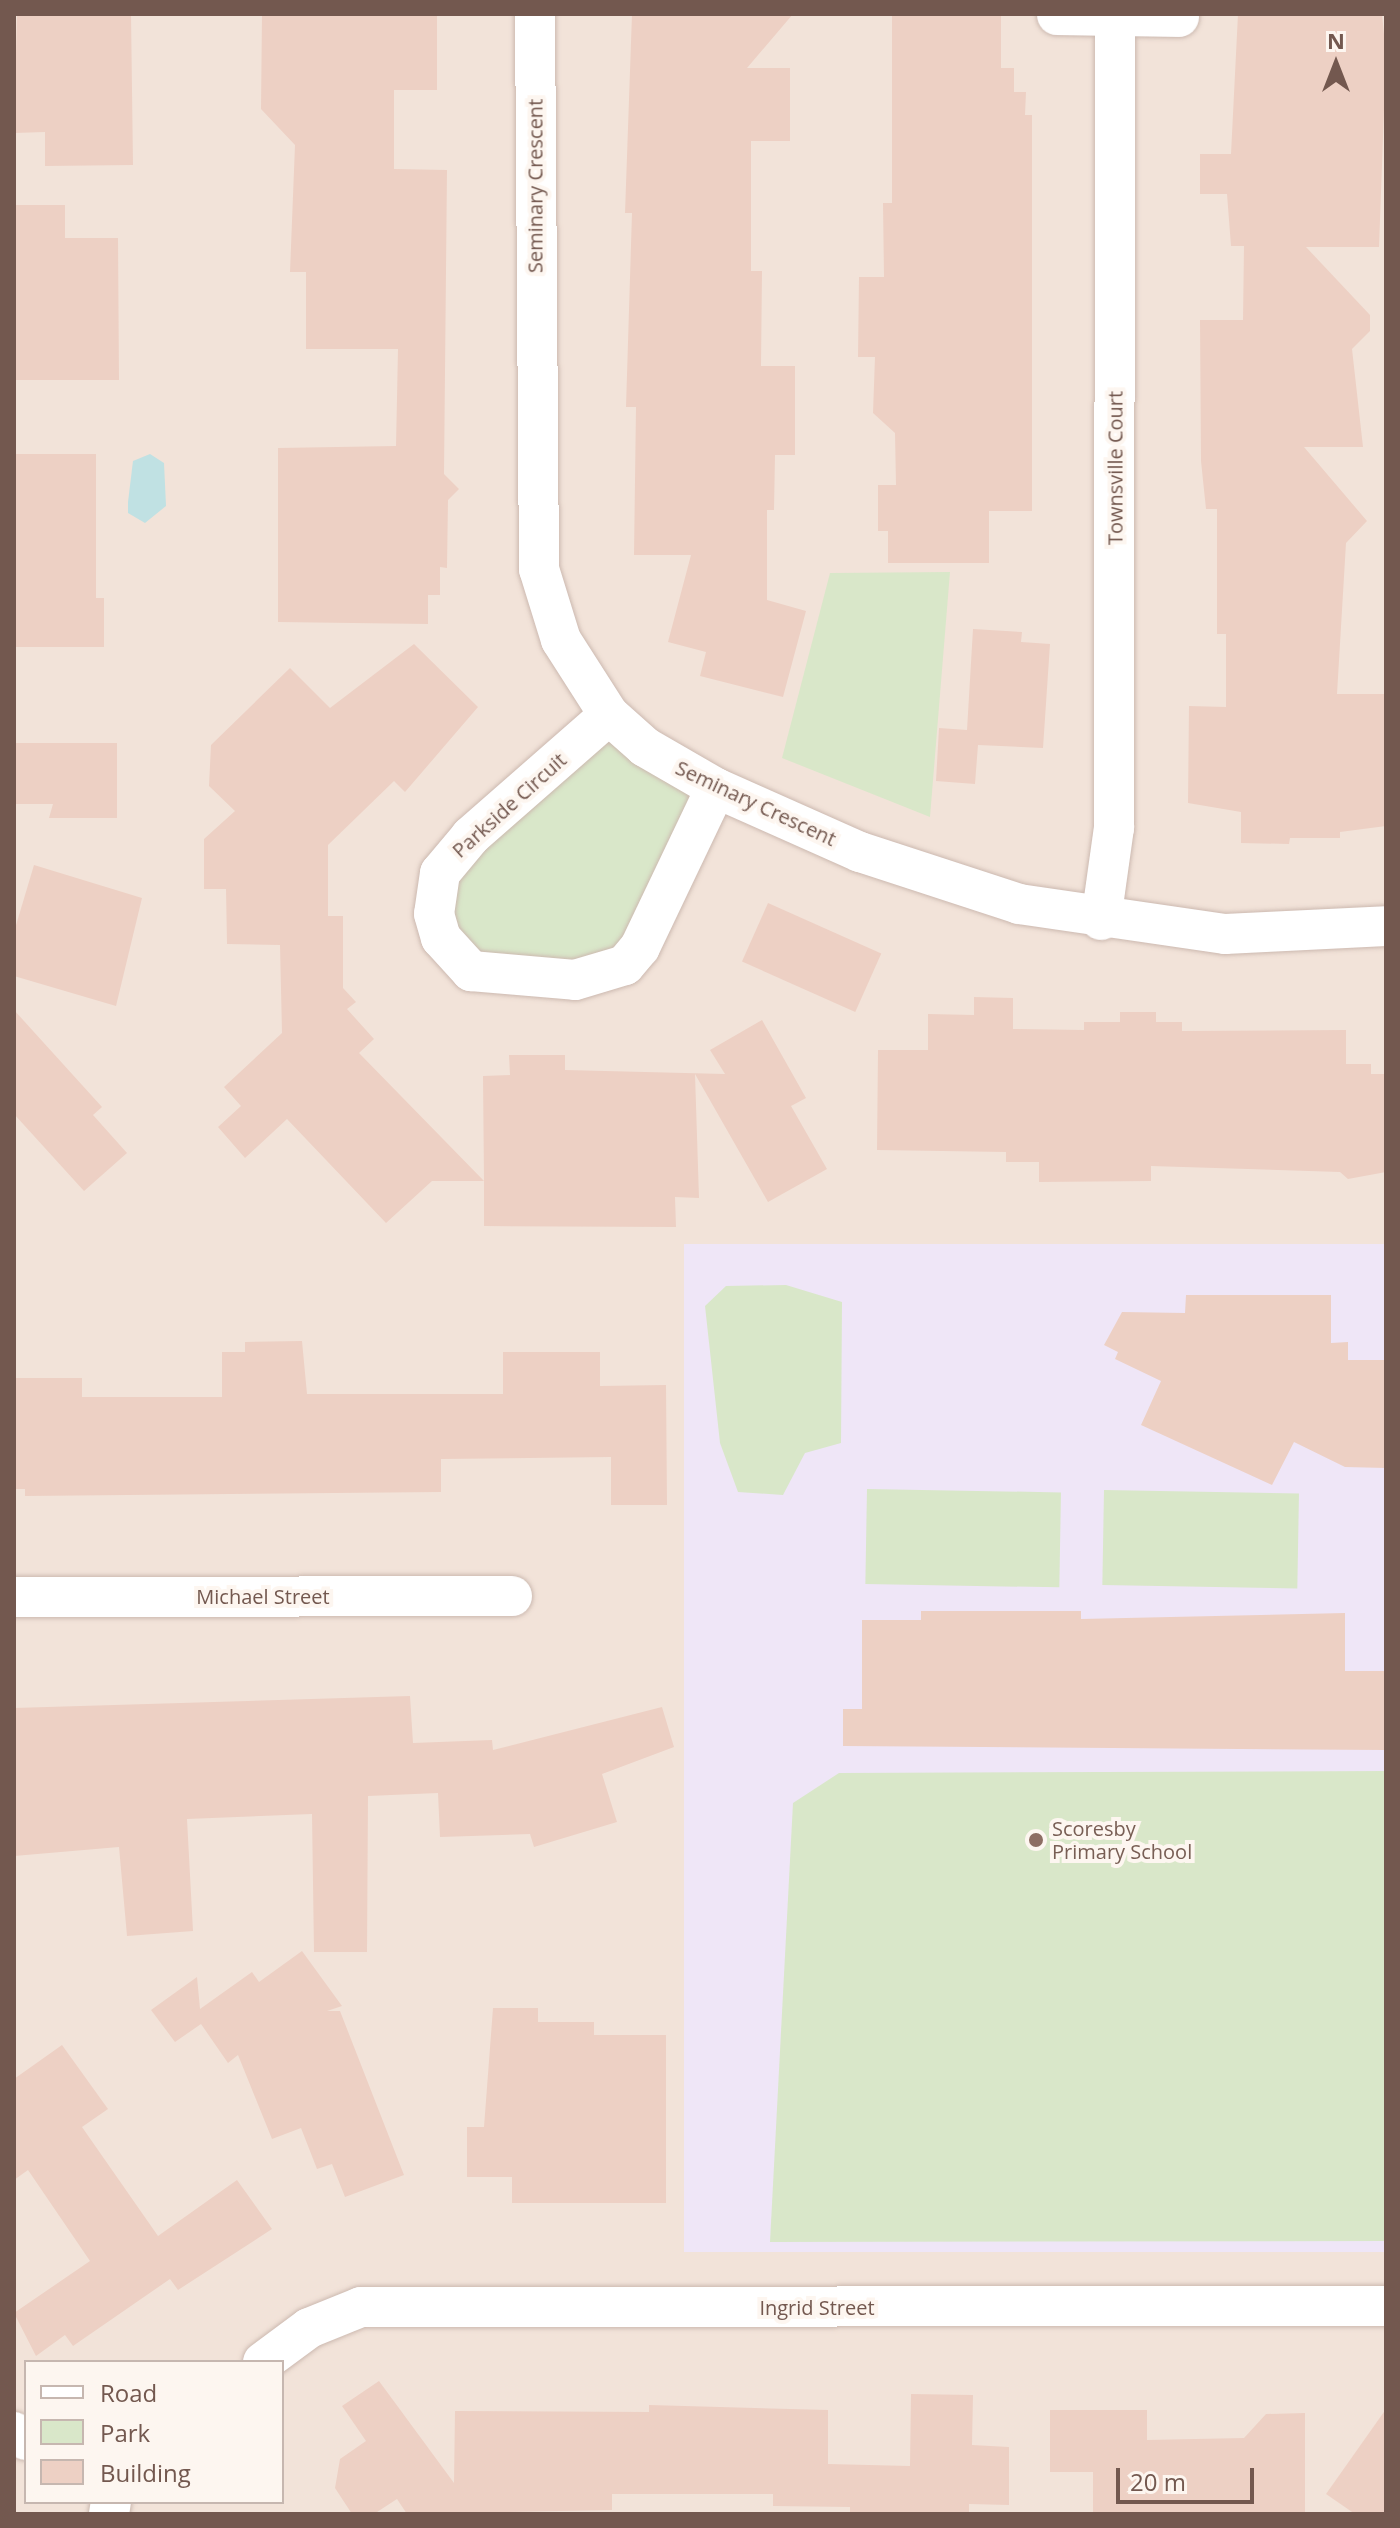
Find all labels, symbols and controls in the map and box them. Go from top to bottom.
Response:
north arrow [1296,24,1376,104]
text: N [1327,25,1345,55]
street label: Seminary Crescent [523,99,547,273]
street label: Townsville Court [1103,391,1127,545]
street label: Parkside Circuit [447,748,571,862]
street label: Seminary Crescent [672,755,840,851]
street label: Michael Street [196,1584,330,1608]
place label: Scoresby Primary School [1052,1816,1192,1863]
marker: Scoresby Primary School [1027,1831,1045,1849]
street label: Ingrid Street [759,2295,875,2319]
legend [24,2360,284,2504]
text: Road [100,2376,157,2409]
text: Park [100,2416,150,2449]
scale bar [1120,2452,1258,2502]
text: Building [100,2456,191,2489]
text: 20 m [1130,2465,1186,2498]

